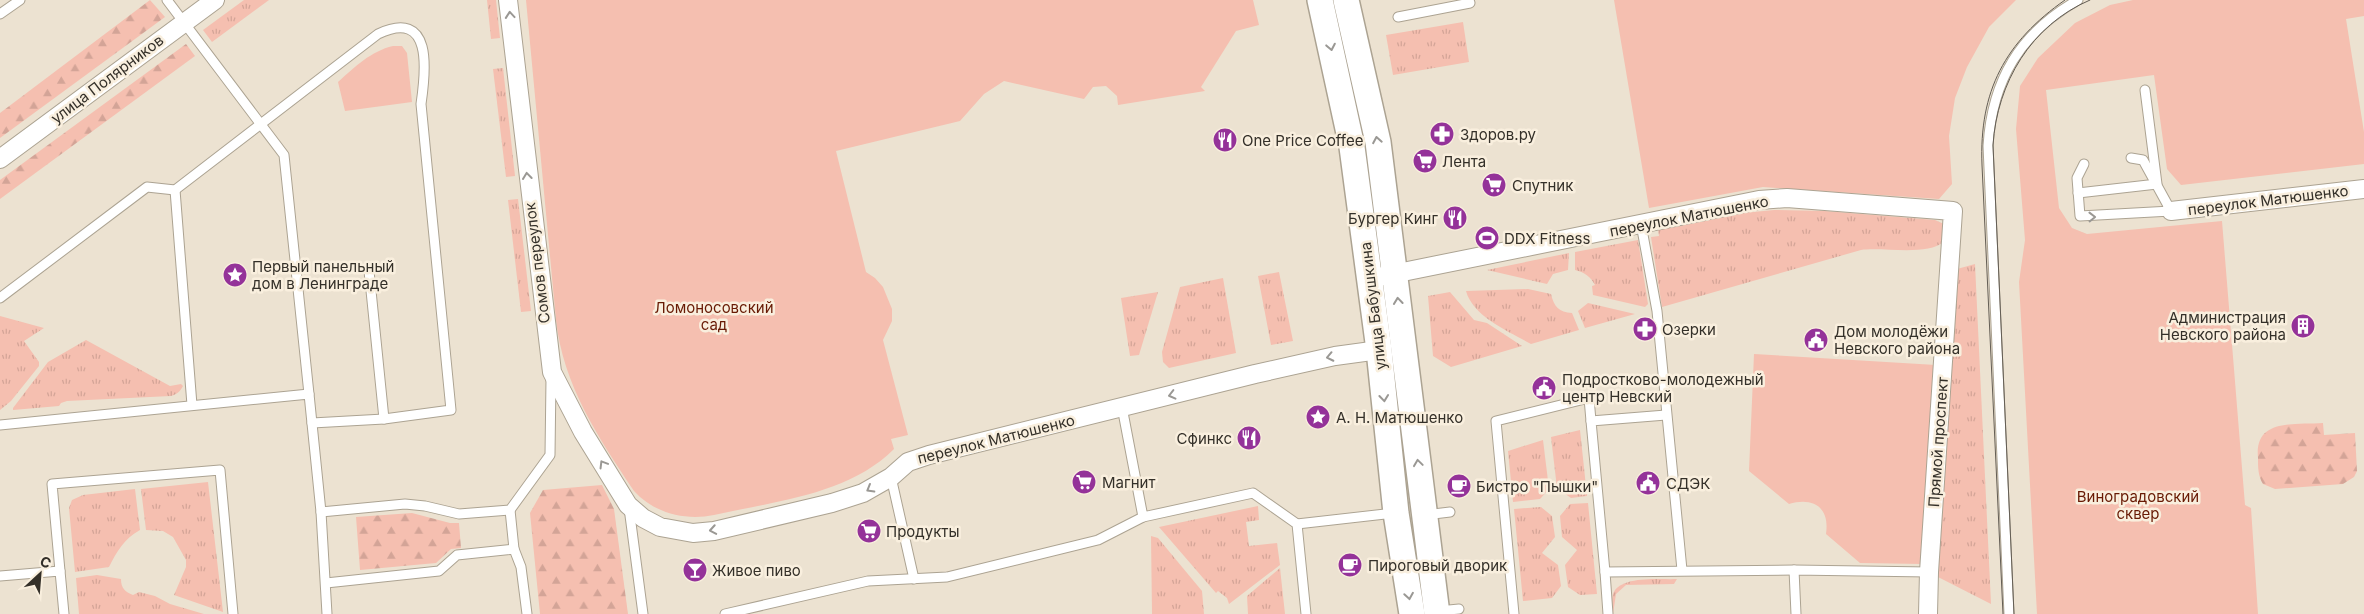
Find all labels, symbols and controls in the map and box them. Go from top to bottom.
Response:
one-way arrow [504,10,515,18]
street label: улица Полярников [47,30,167,128]
one-way arrow [1326,43,1336,52]
pharmacy icon: Здоров.ру [1429,121,1455,147]
place label: Здоров.ру [1460,125,1537,144]
restaurant icon: One Price Coffee [1212,127,1238,153]
place label: One Price Coffee [1242,131,1363,150]
one-way arrow [1373,136,1383,145]
supermarket icon: Лента [1412,148,1438,174]
place label: Лента [1442,152,1486,171]
one-way arrow [522,172,533,180]
supermarket icon: Спутник [1481,172,1507,198]
place label: Спутник [1512,176,1573,195]
street label: переулок Матюшенко [2187,181,2349,219]
street label: переулок Матюшенко [1608,191,1770,241]
street label: Сомов переулок [520,201,554,325]
restaurant icon: Бургер Кинг [1442,205,1468,231]
place label: Бургер Кинг [1348,209,1438,228]
one-way arrow [2088,211,2096,222]
sports icon: DDX Fitness [1474,225,1500,251]
place label: DDX Fitness [1504,229,1591,248]
street label: улица Бабушкина [1356,241,1390,371]
place label: Первый панельный дом в Ленинграде [252,257,394,293]
place icon: Первый панельный дом в Ленинграде [222,262,248,288]
one-way arrow [1393,297,1404,305]
park label: Ломоносовский сад [654,298,774,334]
place label: Администрация Невского района [2160,308,2286,344]
building icon: Администрация Невского района [2290,313,2316,339]
pharmacy icon: Озерки [1632,316,1658,342]
place label: Озерки [1662,320,1716,339]
place label: Дом молодёжи Невского района [1834,322,1960,358]
public building icon: Дом молодёжи Невского района [1803,327,1829,353]
one-way arrow [1326,351,1335,362]
place label: Подростково-молодежный центр Невский [1562,370,1764,406]
public building icon: Подростково-молодежный центр Невский [1531,375,1557,401]
street label: Прямой проспект [1924,376,1952,508]
one-way arrow [1168,389,1177,400]
one-way arrow [1378,395,1389,403]
place icon: А. Н. Матюшенко [1305,404,1331,430]
place label: А. Н. Матюшенко [1336,408,1463,427]
street label: переулок Матюшенко [915,410,1077,468]
restaurant icon: Сфинкс [1236,425,1262,451]
place label: Сфинкс [1177,429,1232,448]
one-way arrow [1413,458,1424,466]
one-way arrow [599,460,609,469]
supermarket icon: Магнит [1071,469,1097,495]
public building icon: СДЭК [1635,470,1661,496]
place label: Магнит [1102,473,1155,492]
cafe icon: Бистро "Пышки" [1446,473,1472,499]
place label: СДЭК [1666,474,1710,493]
place label: Бистро "Пышки" [1476,477,1598,496]
one-way arrow [866,483,875,493]
park label: Виноградовский сквер [2077,487,2199,523]
supermarket icon: Продукты [856,518,882,544]
place label: Продукты [886,522,960,541]
one-way arrow [709,525,717,535]
north arrow [15,549,65,599]
text: С [38,552,54,572]
cafe icon: Пироговый дворик [1337,552,1363,578]
place label: Пироговый дворик [1368,556,1507,575]
bar icon: Живое пиво [682,557,708,583]
place label: Живое пиво [712,561,801,580]
one-way arrow [1404,591,1414,600]

